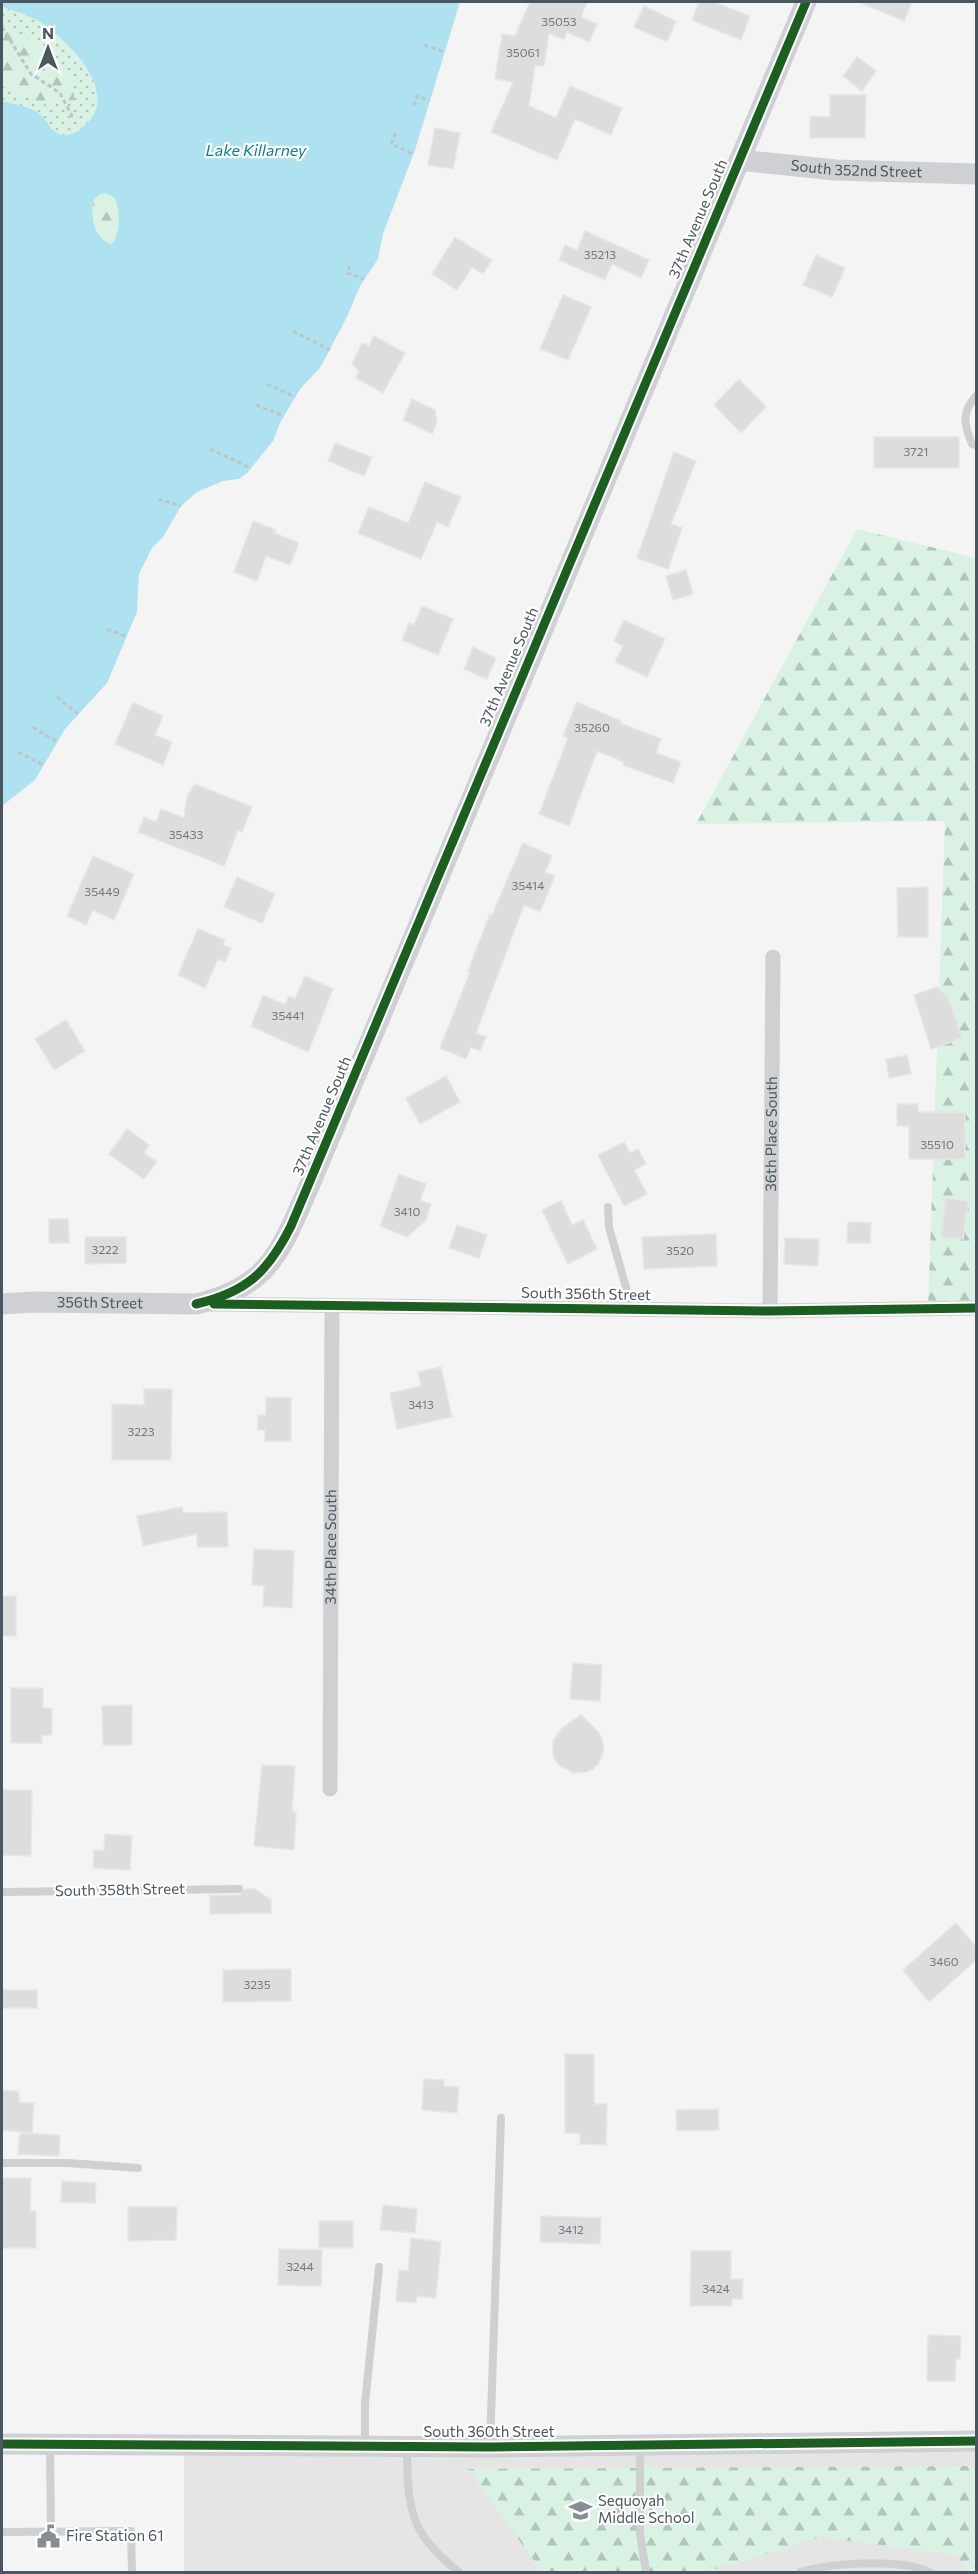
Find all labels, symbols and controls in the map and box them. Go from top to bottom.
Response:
house number: 35053 [541,14,577,28]
north arrow [18,18,78,78]
text: N [42,23,54,42]
house number: 35061 [506,45,540,59]
water label: Lake Killarney [206,140,307,159]
street label: South 352nd Street [790,155,923,180]
street label: 37th Avenue South [664,156,730,281]
house number: 35213 [584,247,616,261]
house number: 3721 [904,444,928,458]
street label: 37th Avenue South [475,604,541,729]
house number: 35260 [574,720,610,734]
house number: 35433 [169,827,203,841]
house number: 35414 [512,878,544,892]
house number: 35449 [84,884,120,898]
house number: 35441 [272,1008,304,1022]
street label: 37th Avenue South [288,1053,354,1178]
street label: 36th Place South [761,1076,780,1192]
house number: 35510 [920,1137,954,1151]
house number: 3410 [394,1204,420,1218]
house number: 3222 [92,1242,119,1256]
house number: 3520 [666,1243,694,1257]
street label: South 356th Street [521,1283,651,1303]
street label: 356th Street [57,1292,143,1311]
house number: 3413 [408,1397,434,1411]
house number: 3223 [128,1424,155,1438]
street label: 34th Place South [321,1489,339,1605]
street label: South 358th Street [55,1879,185,1899]
house number: 3460 [929,1954,959,1968]
house number: 3235 [243,1977,271,1991]
house number: 3412 [558,2222,584,2236]
house number: 3244 [286,2259,314,2273]
house number: 3424 [702,2281,730,2295]
street label: South 360th Street [423,2422,555,2440]
place label: Sequoyah Middle School [598,2491,695,2526]
school or university icon: Sequoyah Middle School [567,2497,593,2523]
public building icon: Fire Station 61 [35,2523,61,2549]
place label: Fire Station 61 [66,2526,164,2544]

